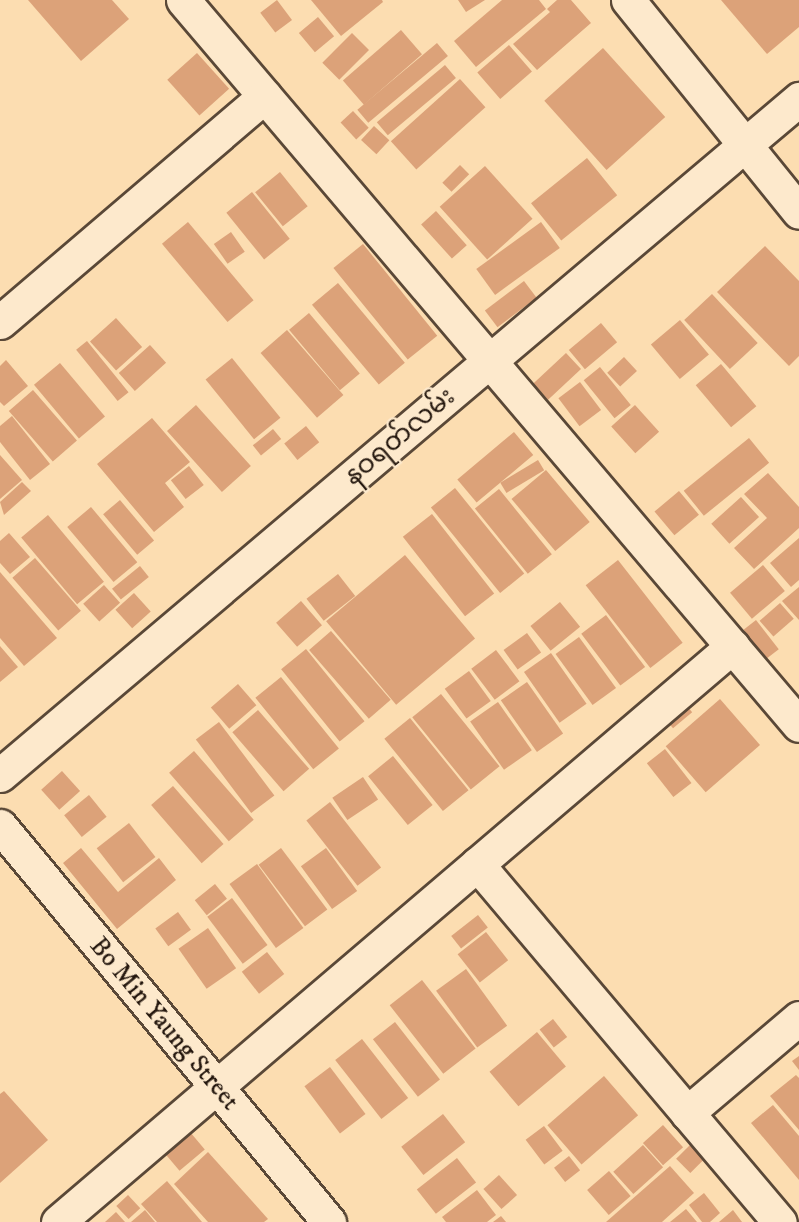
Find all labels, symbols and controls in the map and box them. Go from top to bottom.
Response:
street label: နဝရတ်လမ်း [338,382,462,492]
street label: Bo Min Yaung Street [83,931,245,1117]

